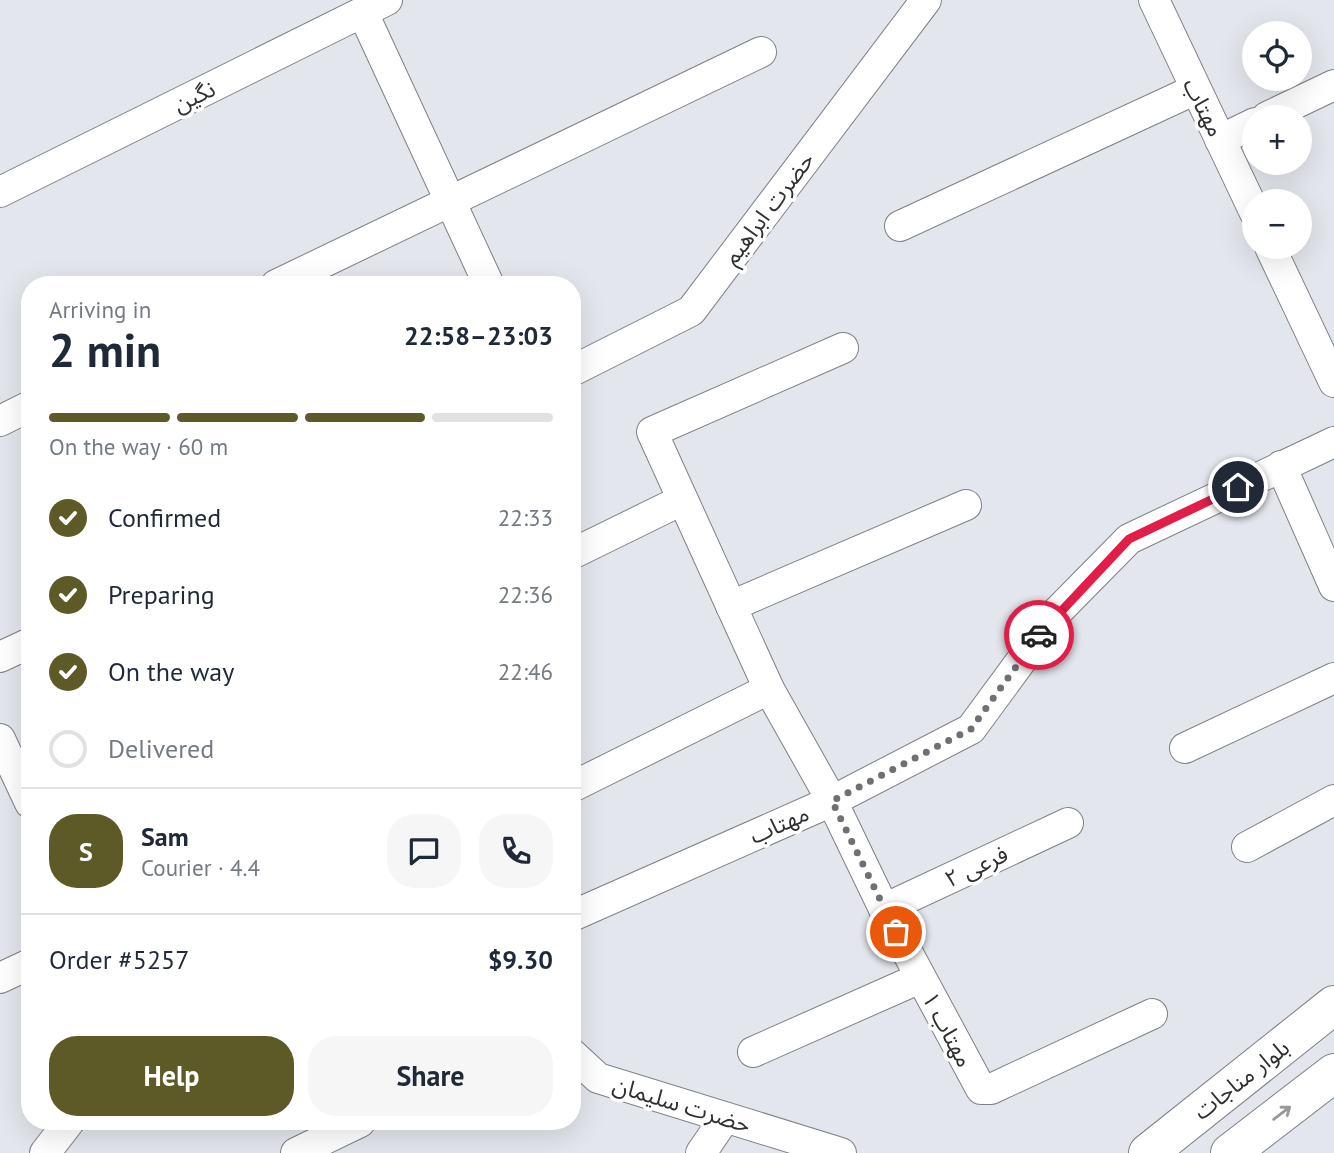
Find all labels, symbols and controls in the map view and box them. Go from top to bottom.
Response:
map controls [1242,21,1312,259]
button: locate [1242,21,1312,91]
street label: نگین [168,73,220,119]
street label: مهتاب [1177,73,1231,141]
button: + [1242,105,1312,175]
street label: حضرت ابراهیم [716,146,822,272]
button: − [1242,189,1312,259]
text: Arriving in [49,295,151,324]
text: 22:58–23:03 [404,319,553,352]
text: 2 min [49,320,161,380]
text: On the way · 60 m [49,432,228,461]
pin [1208,457,1268,517]
icon: home [1219,468,1257,506]
icon: check [49,499,87,537]
text: Confirmed [108,501,221,534]
text: 22:33 [498,503,553,532]
icon: check [49,576,87,614]
text: Preparing [108,578,215,611]
text: 22:36 [498,580,553,609]
courier [1004,600,1074,670]
icon: car [1020,616,1058,654]
icon: check [49,653,87,691]
text: On the way [108,655,234,688]
text: 22:46 [498,657,553,686]
text: Delivered [108,732,214,765]
street label: مهتاب [745,798,813,850]
button: chat [387,814,461,888]
button: phone [479,814,553,888]
text: Sam [141,820,189,853]
text: S [79,835,93,868]
street label: فرعی ۲ [940,839,1012,893]
text: Courier · 4.4 [141,853,260,882]
pin [866,902,926,962]
icon: bag [877,913,915,951]
text: Order #5257 [49,943,189,976]
text: $9.30 [488,943,553,976]
street label: مهتاب ۱ [916,986,980,1072]
street label: بلوار مناجات [1187,1033,1295,1125]
button: Help [49,1036,294,1116]
button: Share [308,1036,553,1116]
street label: حضرت سلیمان [610,1069,754,1139]
one-way arrow [1272,1106,1291,1121]

